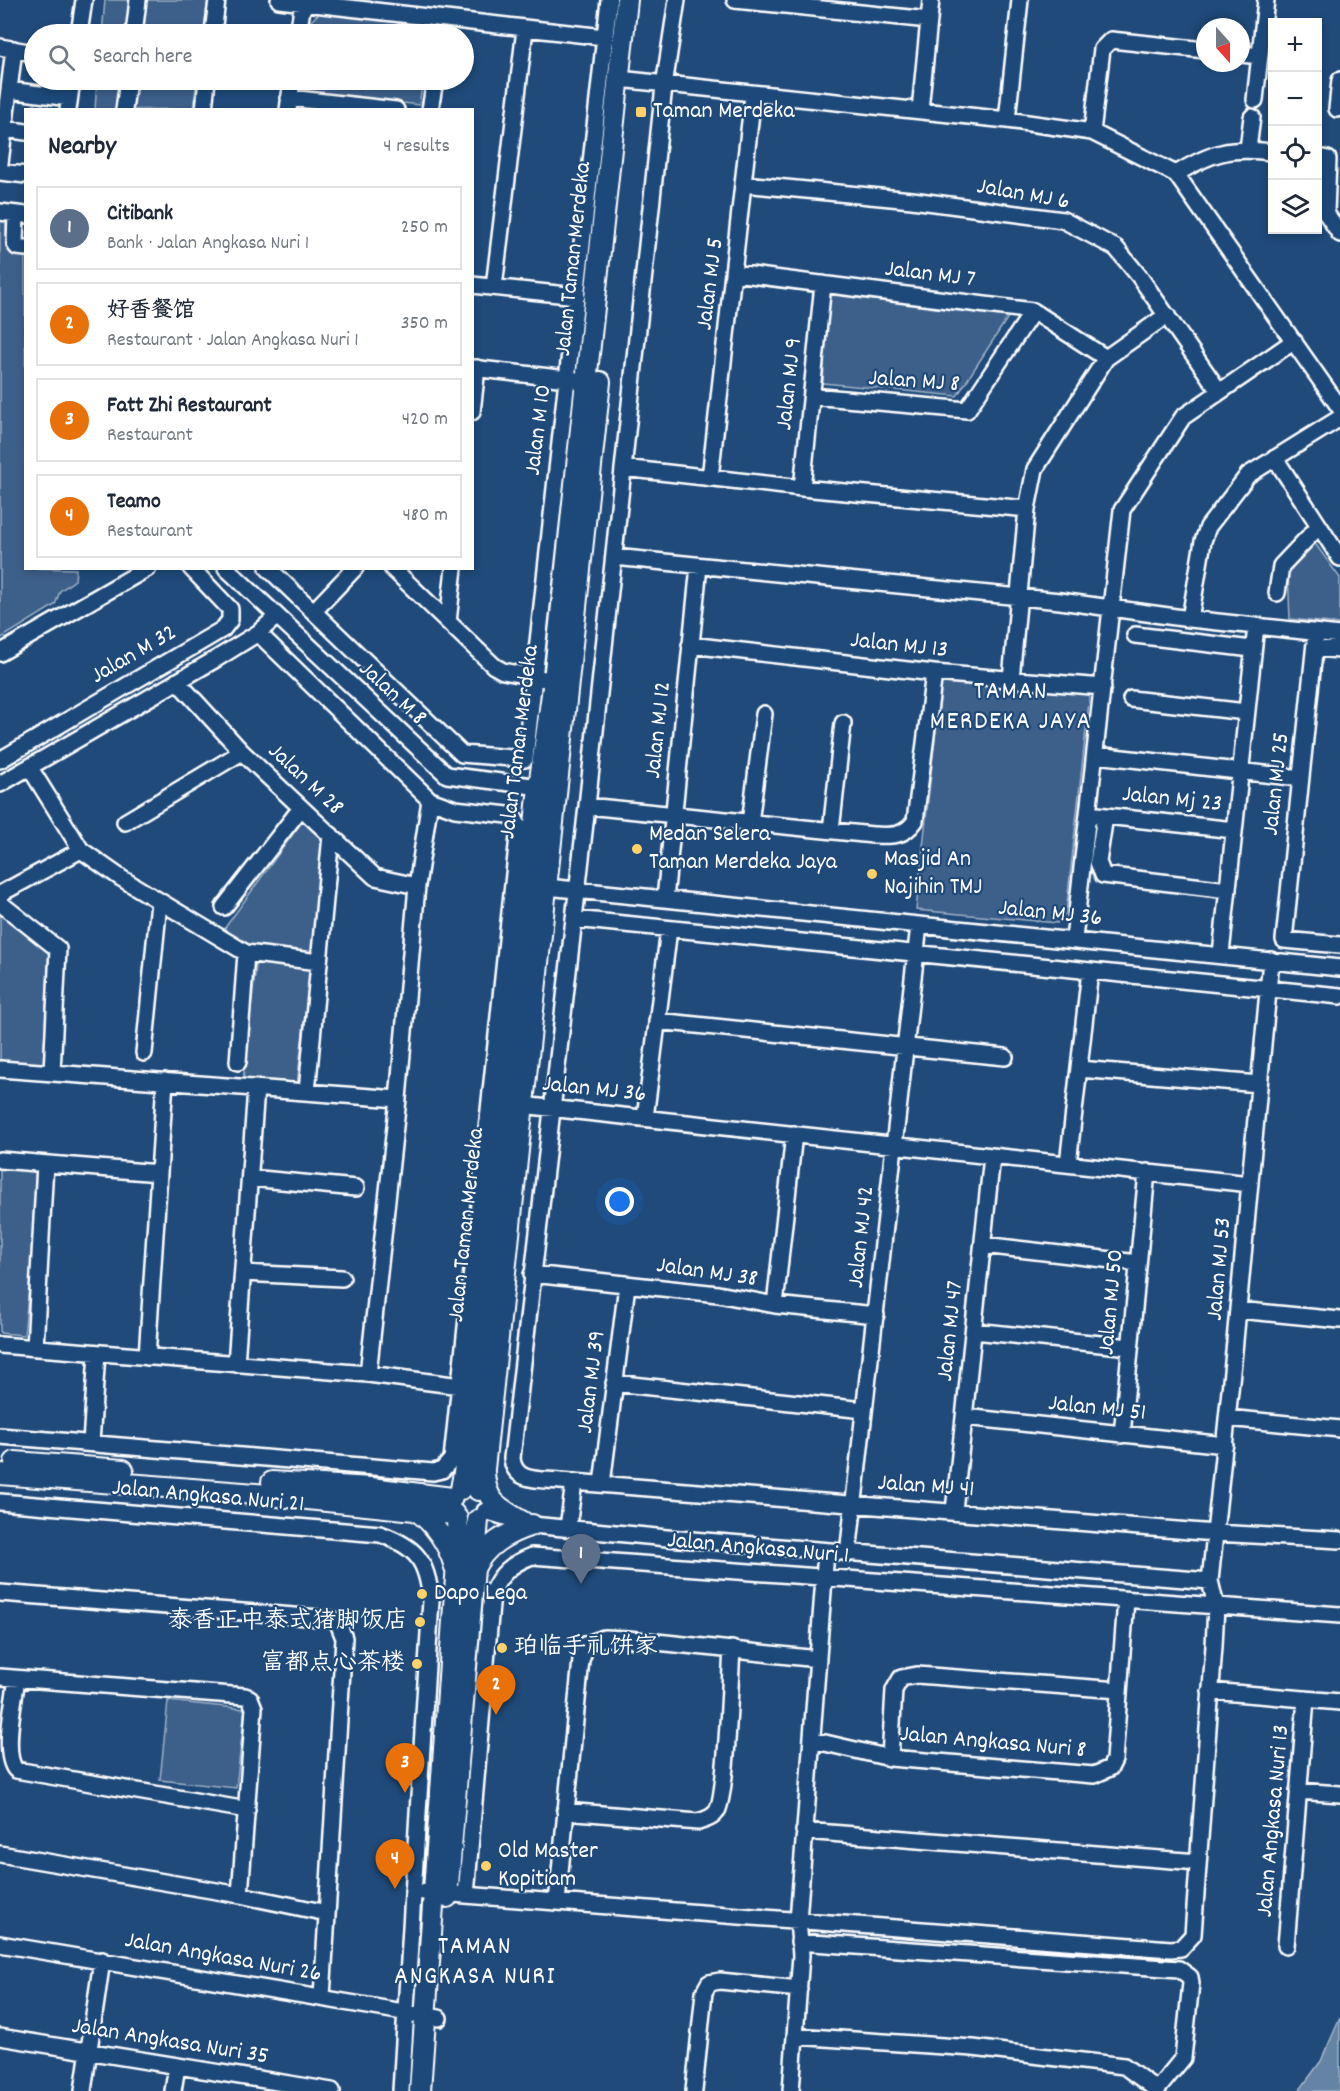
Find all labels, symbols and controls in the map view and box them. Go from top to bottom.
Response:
north arrow [1196,18,1250,72]
map controls [1268,18,1322,234]
button: + [1268,18,1322,72]
search box [24,24,474,90]
icon: search [45,41,78,74]
text: Search here [93,42,192,73]
button: − [1268,72,1322,126]
place label: Taman Merdeka [653,95,795,129]
marker: Taman Merdeka [634,105,648,119]
button: locate [1268,126,1322,180]
text: Nearby [48,129,116,166]
text: 4 results [383,133,450,161]
street label: Jalan Taman Merdeka [547,159,601,358]
street label: Jalan MJ 6 [974,170,1072,220]
button: layers [1268,180,1322,234]
text: Citibank [107,199,173,230]
text: 1 [67,214,72,242]
text: 250 m [401,214,448,242]
text: Bank · Jalan Angkasa Nuri 1 [107,230,309,258]
street label: Jalan MJ 5 [688,236,734,332]
street label: Jalan MJ 7 [883,253,977,297]
text: 好香餐馆 [107,296,195,327]
text: 2 [65,310,74,338]
text: 350 m [401,310,448,338]
text: Restaurant · Jalan Angkasa Nuri 1 [107,327,359,355]
street label: Jalan MJ 9 [768,336,812,432]
street label: Jalan MJ 8 [867,362,961,402]
street label: Jalan M 10 [517,383,561,477]
text: Fatt Zhi Restaurant [107,391,272,422]
text: 3 [65,406,74,434]
text: 420 m [402,406,448,434]
text: Restaurant [107,422,193,450]
text: Teamo [107,487,161,518]
text: 4 [65,502,74,530]
text: 480 m [402,502,448,530]
text: Restaurant [107,518,193,546]
street label: Jalan M 32 [85,617,183,693]
street label: Jalan MJ 13 [849,624,949,668]
street label: Jalan Taman Merdeka [491,642,549,841]
street label: Jalan M 8 [350,653,434,735]
district label: TAMAN MERDEKA JAYA [930,674,1092,741]
street label: Jalan MJ 12 [637,680,681,780]
street label: Jalan MJ 25 [1255,731,1299,837]
street label: Jalan M 28 [259,736,351,824]
street label: Jalan Mj 23 [1120,778,1224,822]
place label: Medan Selera Taman Merdeka Jaya [649,818,838,880]
marker: Medan Selera Taman Merdeka Jaya [630,842,644,856]
place label: Masjid An Najihin TMJ [884,843,982,905]
marker: Masjid An Najihin TMJ [865,867,879,881]
street label: Jalan MJ 36 [996,892,1104,936]
street label: Jalan MJ 36 [540,1068,648,1112]
street label: Jalan Taman Merdeka [440,1125,494,1324]
street label: Jalan MJ 42 [840,1184,884,1290]
your location [605,1187,634,1216]
street label: Jalan MJ 53 [1199,1216,1241,1322]
street label: Jalan MJ 50 [1090,1248,1134,1356]
street label: Jalan MJ 38 [654,1249,760,1297]
street label: Jalan MJ 47 [929,1279,973,1383]
street label: Jalan MJ 39 [569,1329,615,1435]
street label: Jalan MJ 51 [1046,1387,1148,1431]
street label: Jalan MJ 41 [876,1467,976,1507]
street label: Jalan Angkasa Nuri 21 [110,1472,306,1522]
street label: Jalan Angkasa Nuri 1 [666,1524,850,1574]
pin: 1 [562,1534,600,1584]
place label: Dapo Lega [434,1577,528,1611]
marker: Dapo Lega [415,1587,429,1601]
place label: 泰香正中泰式猪脚饭店 [168,1605,408,1639]
marker: 泰香正中泰式猪脚饭店 [413,1615,427,1629]
place label: 珀临手礼饼家 [514,1631,658,1665]
marker: 珀临手礼饼家 [495,1641,509,1655]
place label: 富都点心茶楼 [261,1647,405,1681]
marker: 富都点心茶楼 [410,1657,424,1671]
pin: 2 [476,1666,516,1715]
street label: Jalan Angkasa Nuri 8 [898,1718,1088,1768]
street label: Jalan Angkasa Nuri 13 [1249,1723,1299,1919]
pin: 3 [386,1744,424,1793]
place label: Old Master Kopitiam [498,1835,598,1897]
pin: 4 [376,1840,414,1889]
marker: Old Master Kopitiam [479,1859,493,1873]
street label: Jalan Angkasa Nuri 26 [122,1924,324,1992]
district label: TAMAN ANGKASA NURI [394,1929,556,1996]
street label: Jalan Angkasa Nuri 35 [69,2010,271,2074]

